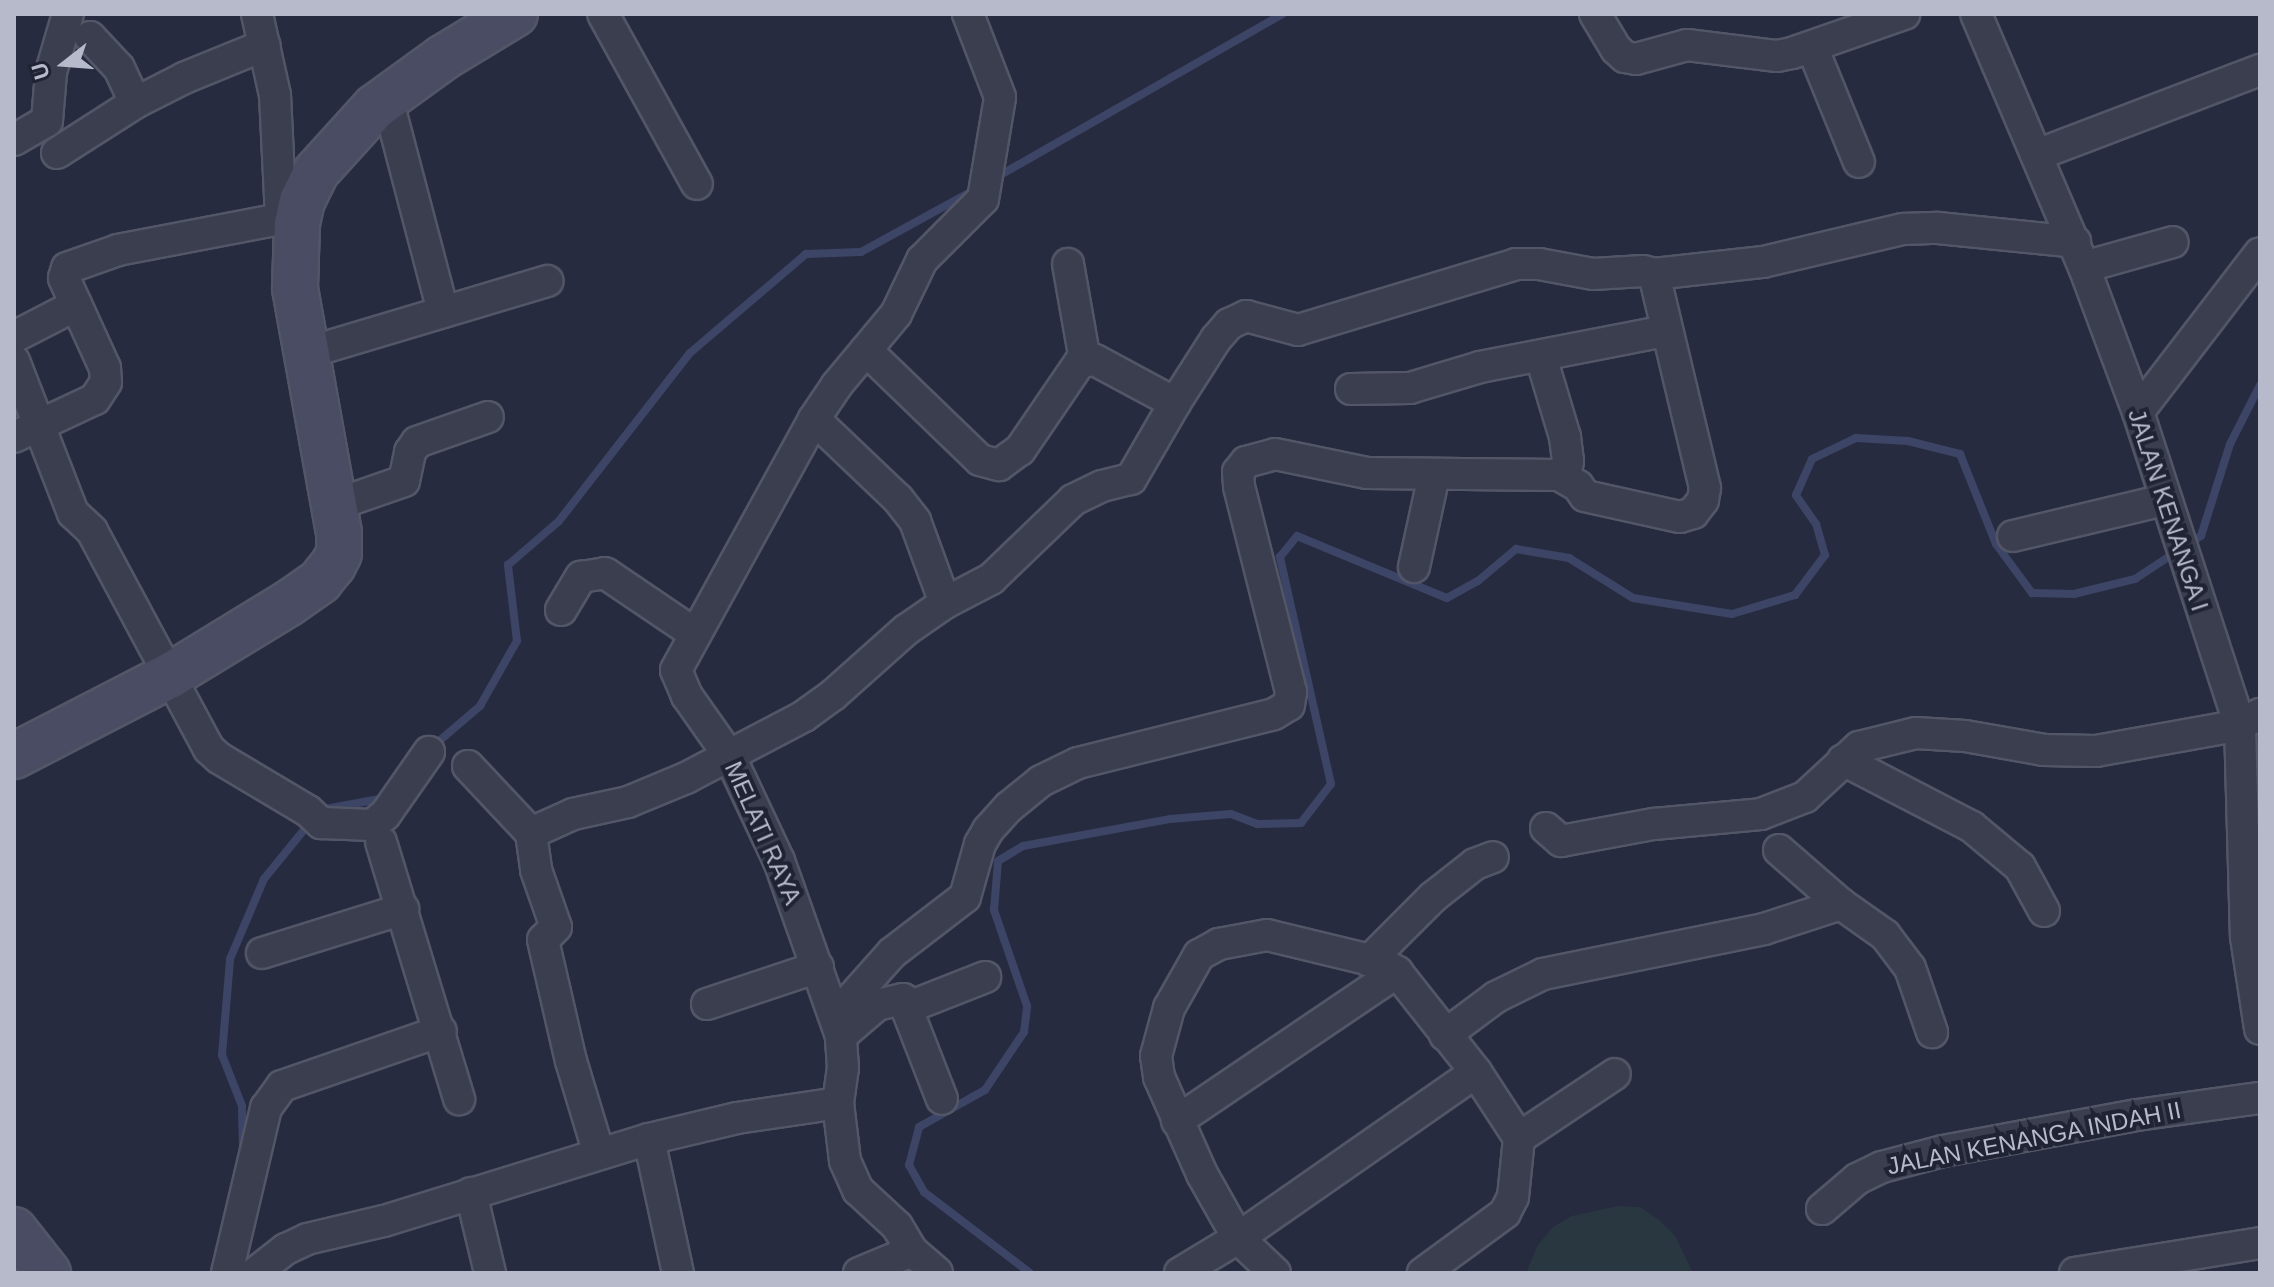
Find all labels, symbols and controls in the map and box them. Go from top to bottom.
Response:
north arrow [24,24,104,104]
text: U [26,60,55,82]
street label: JALAN KENANGA I [2122,405,2214,615]
street label: MELATI RAYA [719,757,807,909]
street label: JALAN KENANGA INDAH II [1884,1095,2184,1181]

